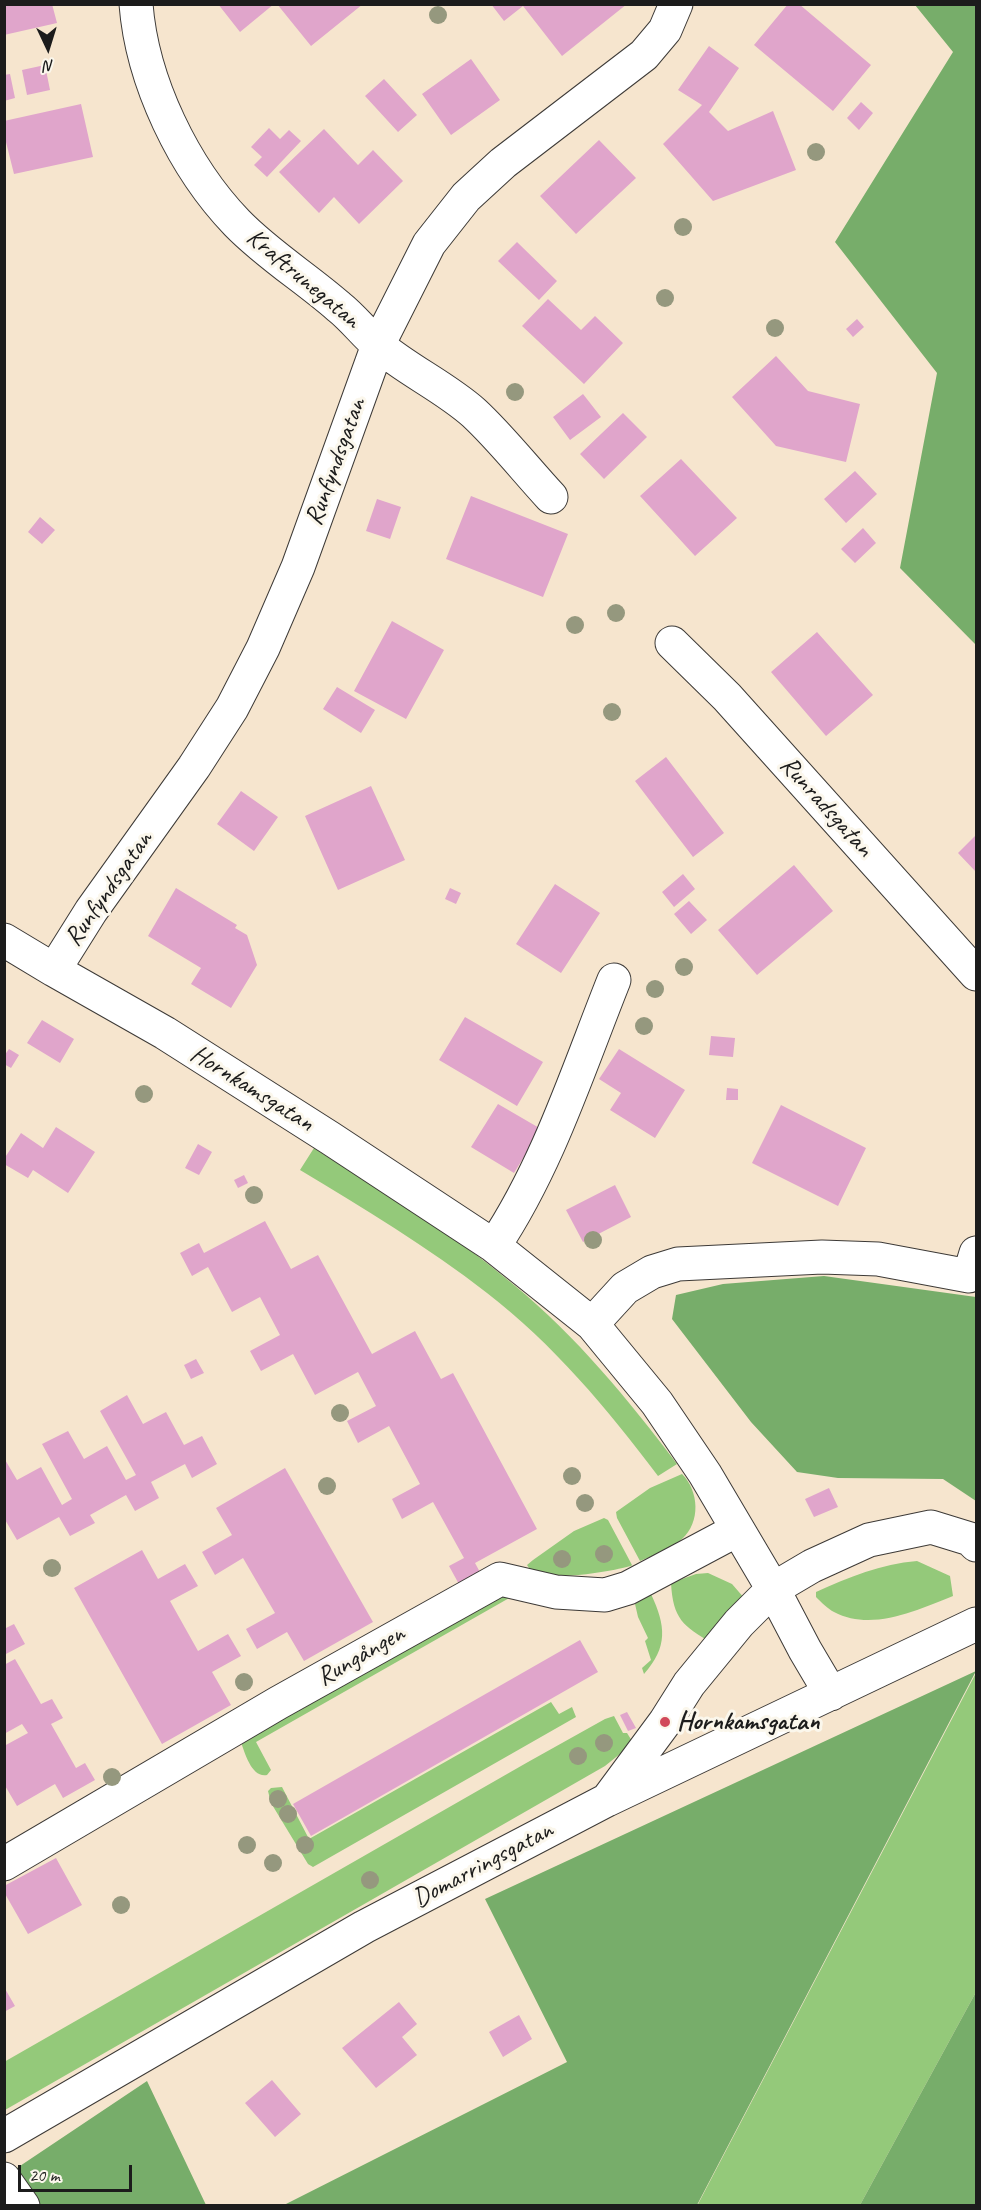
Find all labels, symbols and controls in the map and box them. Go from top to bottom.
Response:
north arrow [18,18,78,78]
text: N [44,56,55,76]
street label: Kraftrunegatan [240,222,366,336]
street label: Runfyndsgatan [299,394,373,530]
street label: Runradsgatan [773,750,879,864]
street label: Runfyndsgatan [58,826,160,952]
street label: Hornkamsgatan [184,1039,320,1139]
street label: Rungången [312,1618,410,1694]
place label: Hornkamsgatan [677,1706,819,1738]
marker: Hornkamsgatan [658,1715,672,1729]
street label: Domarringsgatan [408,1815,558,1915]
scale bar [21,2153,135,2191]
text: 20 m [29,2164,60,2186]

